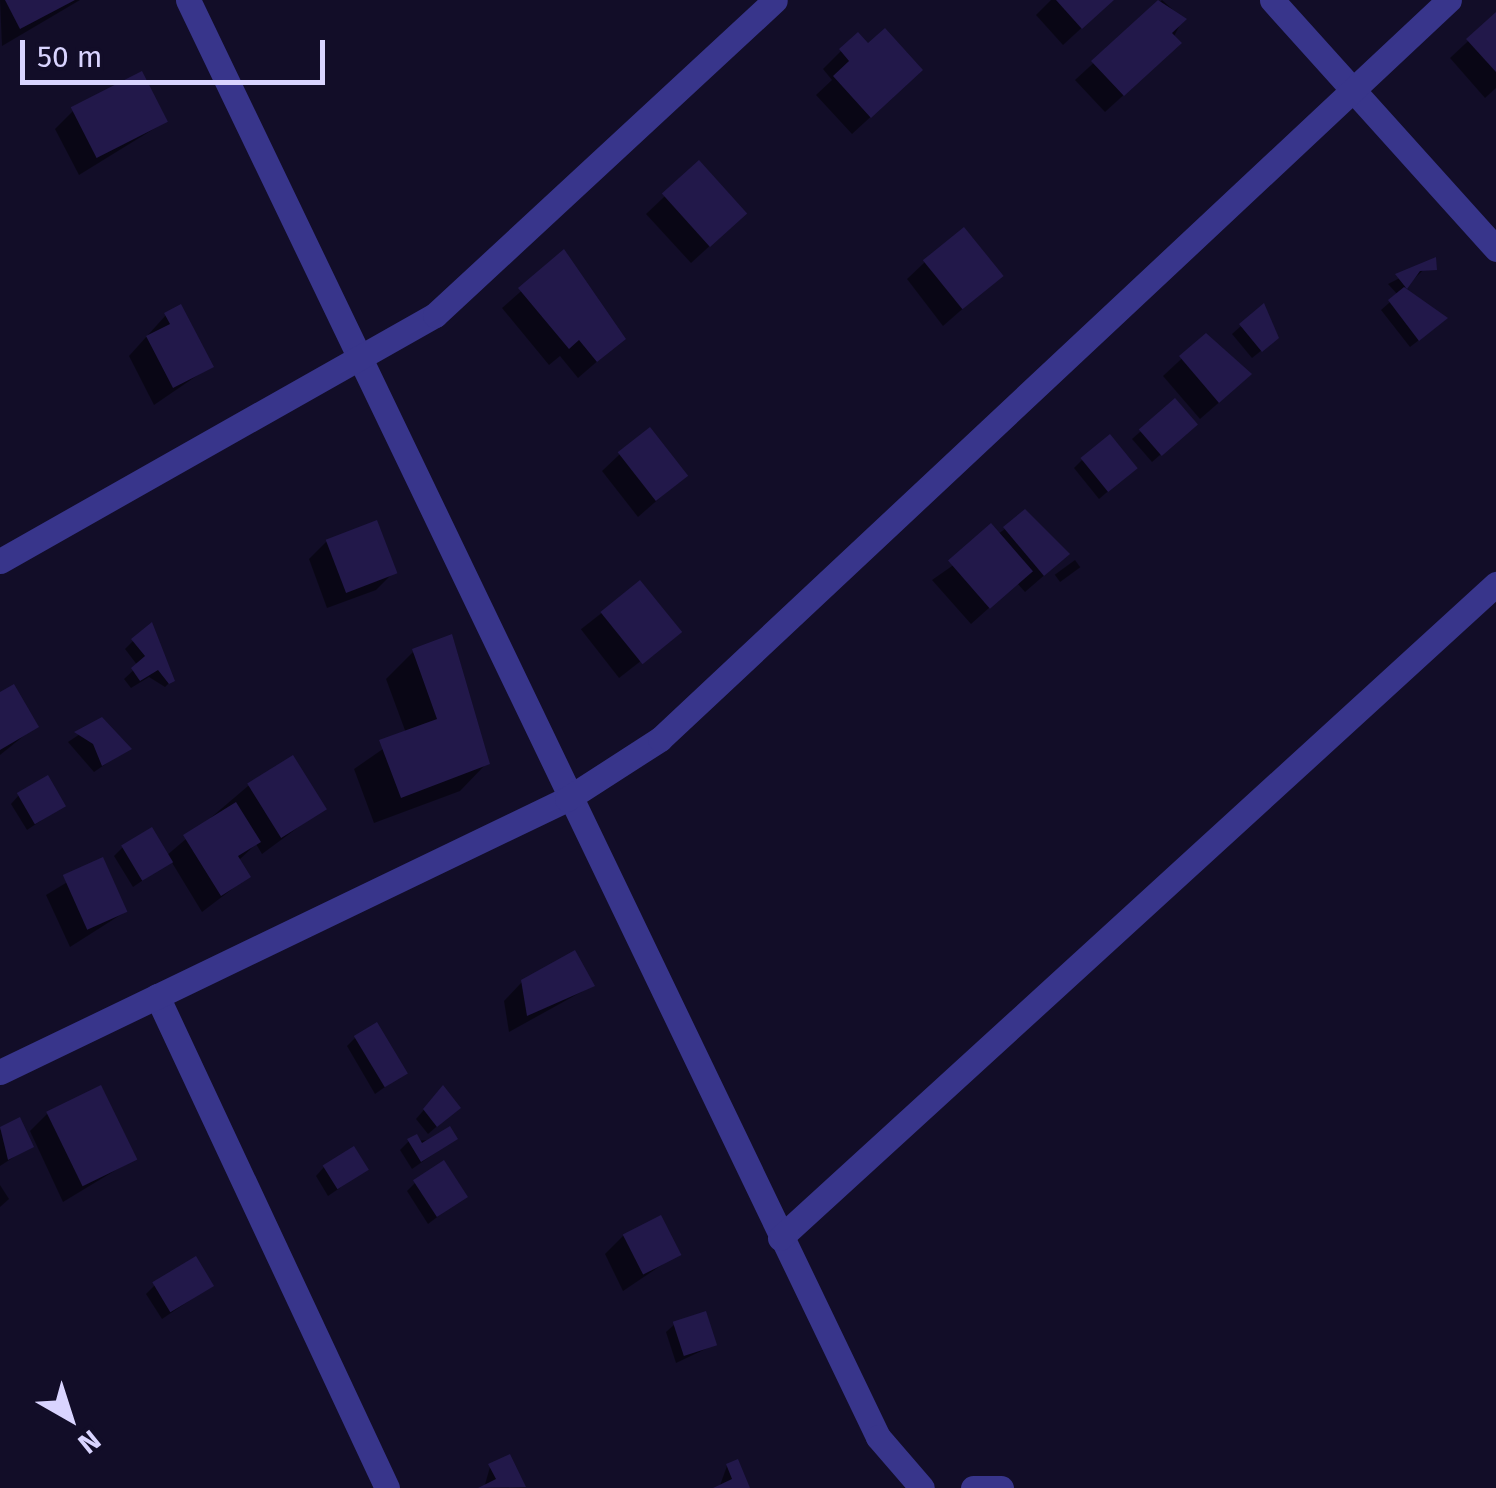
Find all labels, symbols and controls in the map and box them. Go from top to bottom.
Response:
scale bar [25,20,330,82]
text: 50 m [37,39,102,75]
north arrow [20,1368,120,1468]
text: N [72,1423,107,1460]

